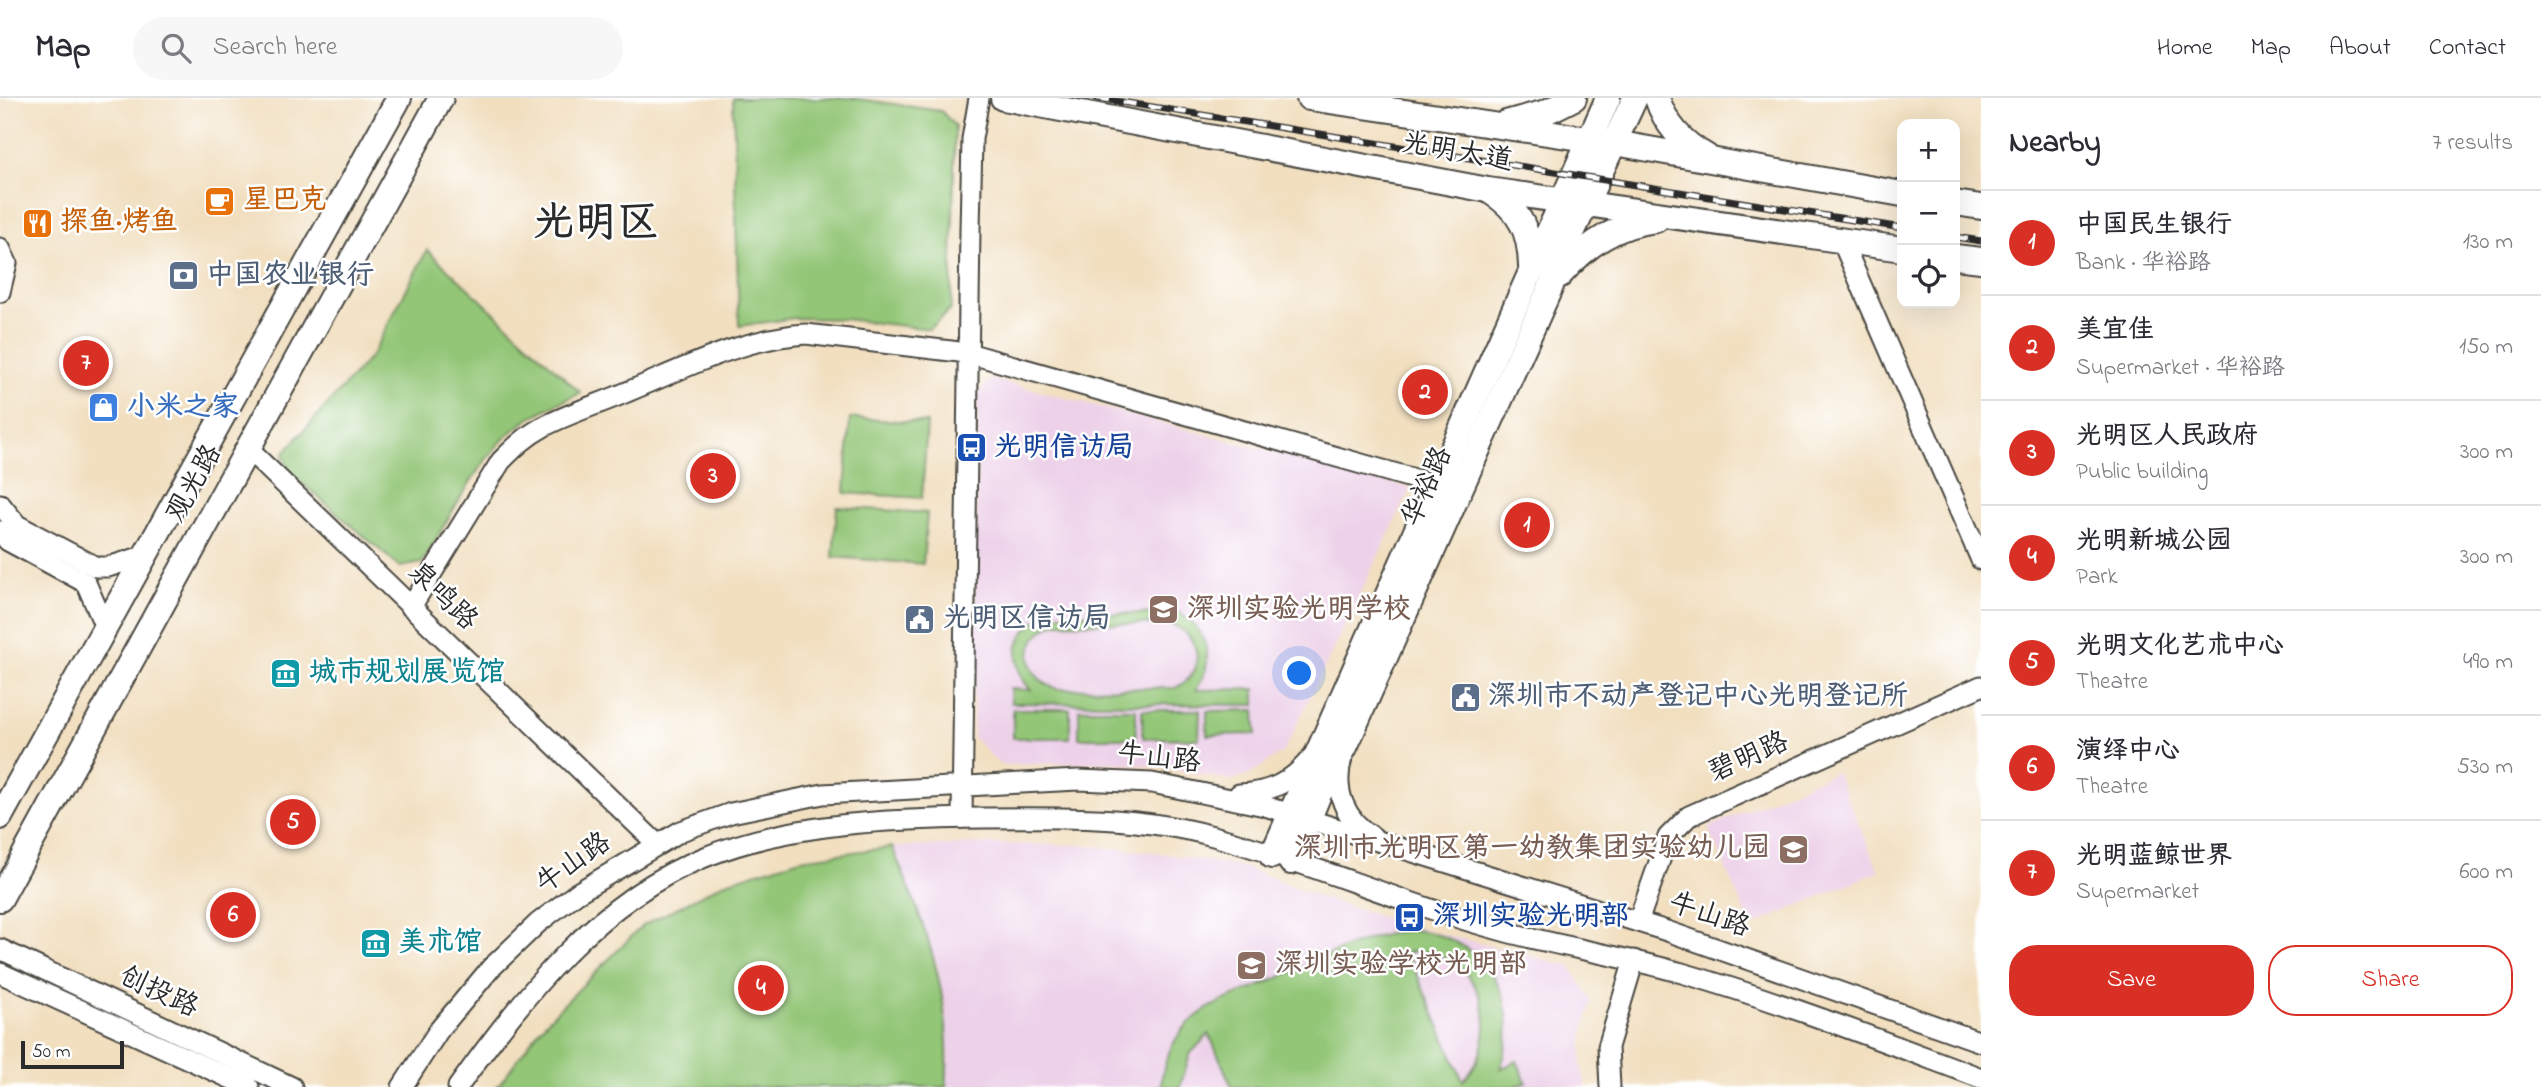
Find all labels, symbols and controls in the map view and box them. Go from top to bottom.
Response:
search box [133,17,623,80]
text: Map [35,24,91,72]
icon: search [157,29,195,67]
text: Search here [213,29,337,67]
text: Home [2157,31,2213,66]
text: Map [2251,31,2291,66]
text: About [2329,31,2391,66]
text: Contact [2429,31,2506,66]
map controls [1897,119,1960,308]
button: + [1897,119,1960,182]
text: Nearby [2009,122,2101,166]
street label: 光明大道 [1398,123,1516,183]
text: 7 results [2432,127,2513,160]
place label: 星巴克 [243,181,327,222]
button: − [1897,182,1960,245]
cafe icon: 星巴克 [203,184,237,218]
district label: 光明区 [533,194,659,255]
place label: 探鱼·烤鱼 [60,203,178,244]
restaurant icon: 探鱼·烤鱼 [20,206,54,240]
text: 中国民生银行 [2076,207,2232,245]
text: 1 [2028,226,2036,259]
text: 130 m [2463,226,2513,259]
button: locate [1897,245,1960,308]
text: Bank · 华裕路 [2076,247,2211,280]
place label: 中国农业银行 [206,256,374,297]
bank icon: 中国农业银行 [166,259,200,293]
text: 美宜佳 [2076,312,2154,350]
text: 2 [2026,331,2038,364]
text: 150 m [2459,331,2513,364]
pin: 7 [63,337,109,389]
text: Supermarket · 华裕路 [2076,352,2285,385]
pin: 2 [1402,366,1448,418]
place label: 小米之家 [127,388,239,429]
shop icon: 小米之家 [87,391,121,425]
text: 光明区人民政府 [2076,418,2258,456]
place label: 光明信访局 [994,428,1134,469]
bus stop icon: 光明信访局 [954,431,988,465]
text: 3 [2027,436,2037,469]
text: 300 m [2460,436,2513,469]
street label: 观光路 [157,437,233,531]
street label: 华裕路 [1392,440,1464,534]
pin: 3 [690,450,736,502]
text: Public building [2076,456,2208,489]
pin: 1 [1504,499,1550,551]
text: 光明新城公园 [2076,523,2232,561]
text: 4 [2027,541,2037,574]
text: 300 m [2460,541,2513,574]
street label: 泉鸣路 [398,553,486,641]
text: Park [2076,561,2118,594]
place label: 深圳实验光明学校 [1187,590,1411,631]
school or university icon: 深圳实验光明学校 [1147,593,1181,627]
place label: 光明区信访局 [943,599,1111,640]
public building icon: 光明区信访局 [903,602,937,636]
text: 光明文化艺术中心 [2076,628,2284,666]
text: 5 [2025,646,2039,679]
text: 490 m [2463,646,2513,679]
place label: 城市规划展览馆 [309,653,505,694]
museum icon: 城市规划展览馆 [269,656,303,690]
your location [1282,656,1316,690]
text: Theatre [2076,666,2148,699]
place label: 深圳市不动产登记中心光明登记所 [1488,677,1908,718]
public building icon: 深圳市不动产登记中心光明登记所 [1448,680,1482,714]
street label: 碧明路 [1702,722,1796,794]
text: 演绎中心 [2076,733,2180,771]
street label: 牛山路 [1115,734,1203,784]
text: 6 [2027,751,2037,784]
text: 530 m [2457,751,2513,784]
text: Theatre [2076,771,2148,804]
pin: 5 [270,796,316,848]
street label: 牛山路 [528,823,620,905]
place label: 深圳市光明区第一幼教集团实验幼儿园 [1294,829,1770,870]
school or university icon: 深圳市光明区第一幼教集团实验幼儿园 [1776,832,1810,866]
text: 光明蓝鲸世界 [2076,838,2232,876]
text: 7 [2027,856,2037,889]
text: 600 m [2459,856,2513,889]
text: Supermarket [2076,876,2199,909]
street label: 牛山路 [1663,883,1755,949]
pin: 6 [210,889,256,941]
place label: 深圳实验光明部 [1433,897,1629,938]
bus stop icon: 深圳实验光明部 [1393,900,1427,934]
place label: 美术馆 [398,923,482,964]
museum icon: 美术馆 [358,926,392,960]
place label: 深圳实验学校光明部 [1275,945,1527,986]
button: Save [2009,945,2254,1016]
button: Share [2268,945,2513,1016]
school or university icon: 深圳实验学校光明部 [1235,948,1269,982]
street label: 创投路 [111,957,205,1029]
pin: 4 [738,962,784,1014]
scale bar [21,1038,124,1070]
text: 50 m [32,1039,71,1066]

